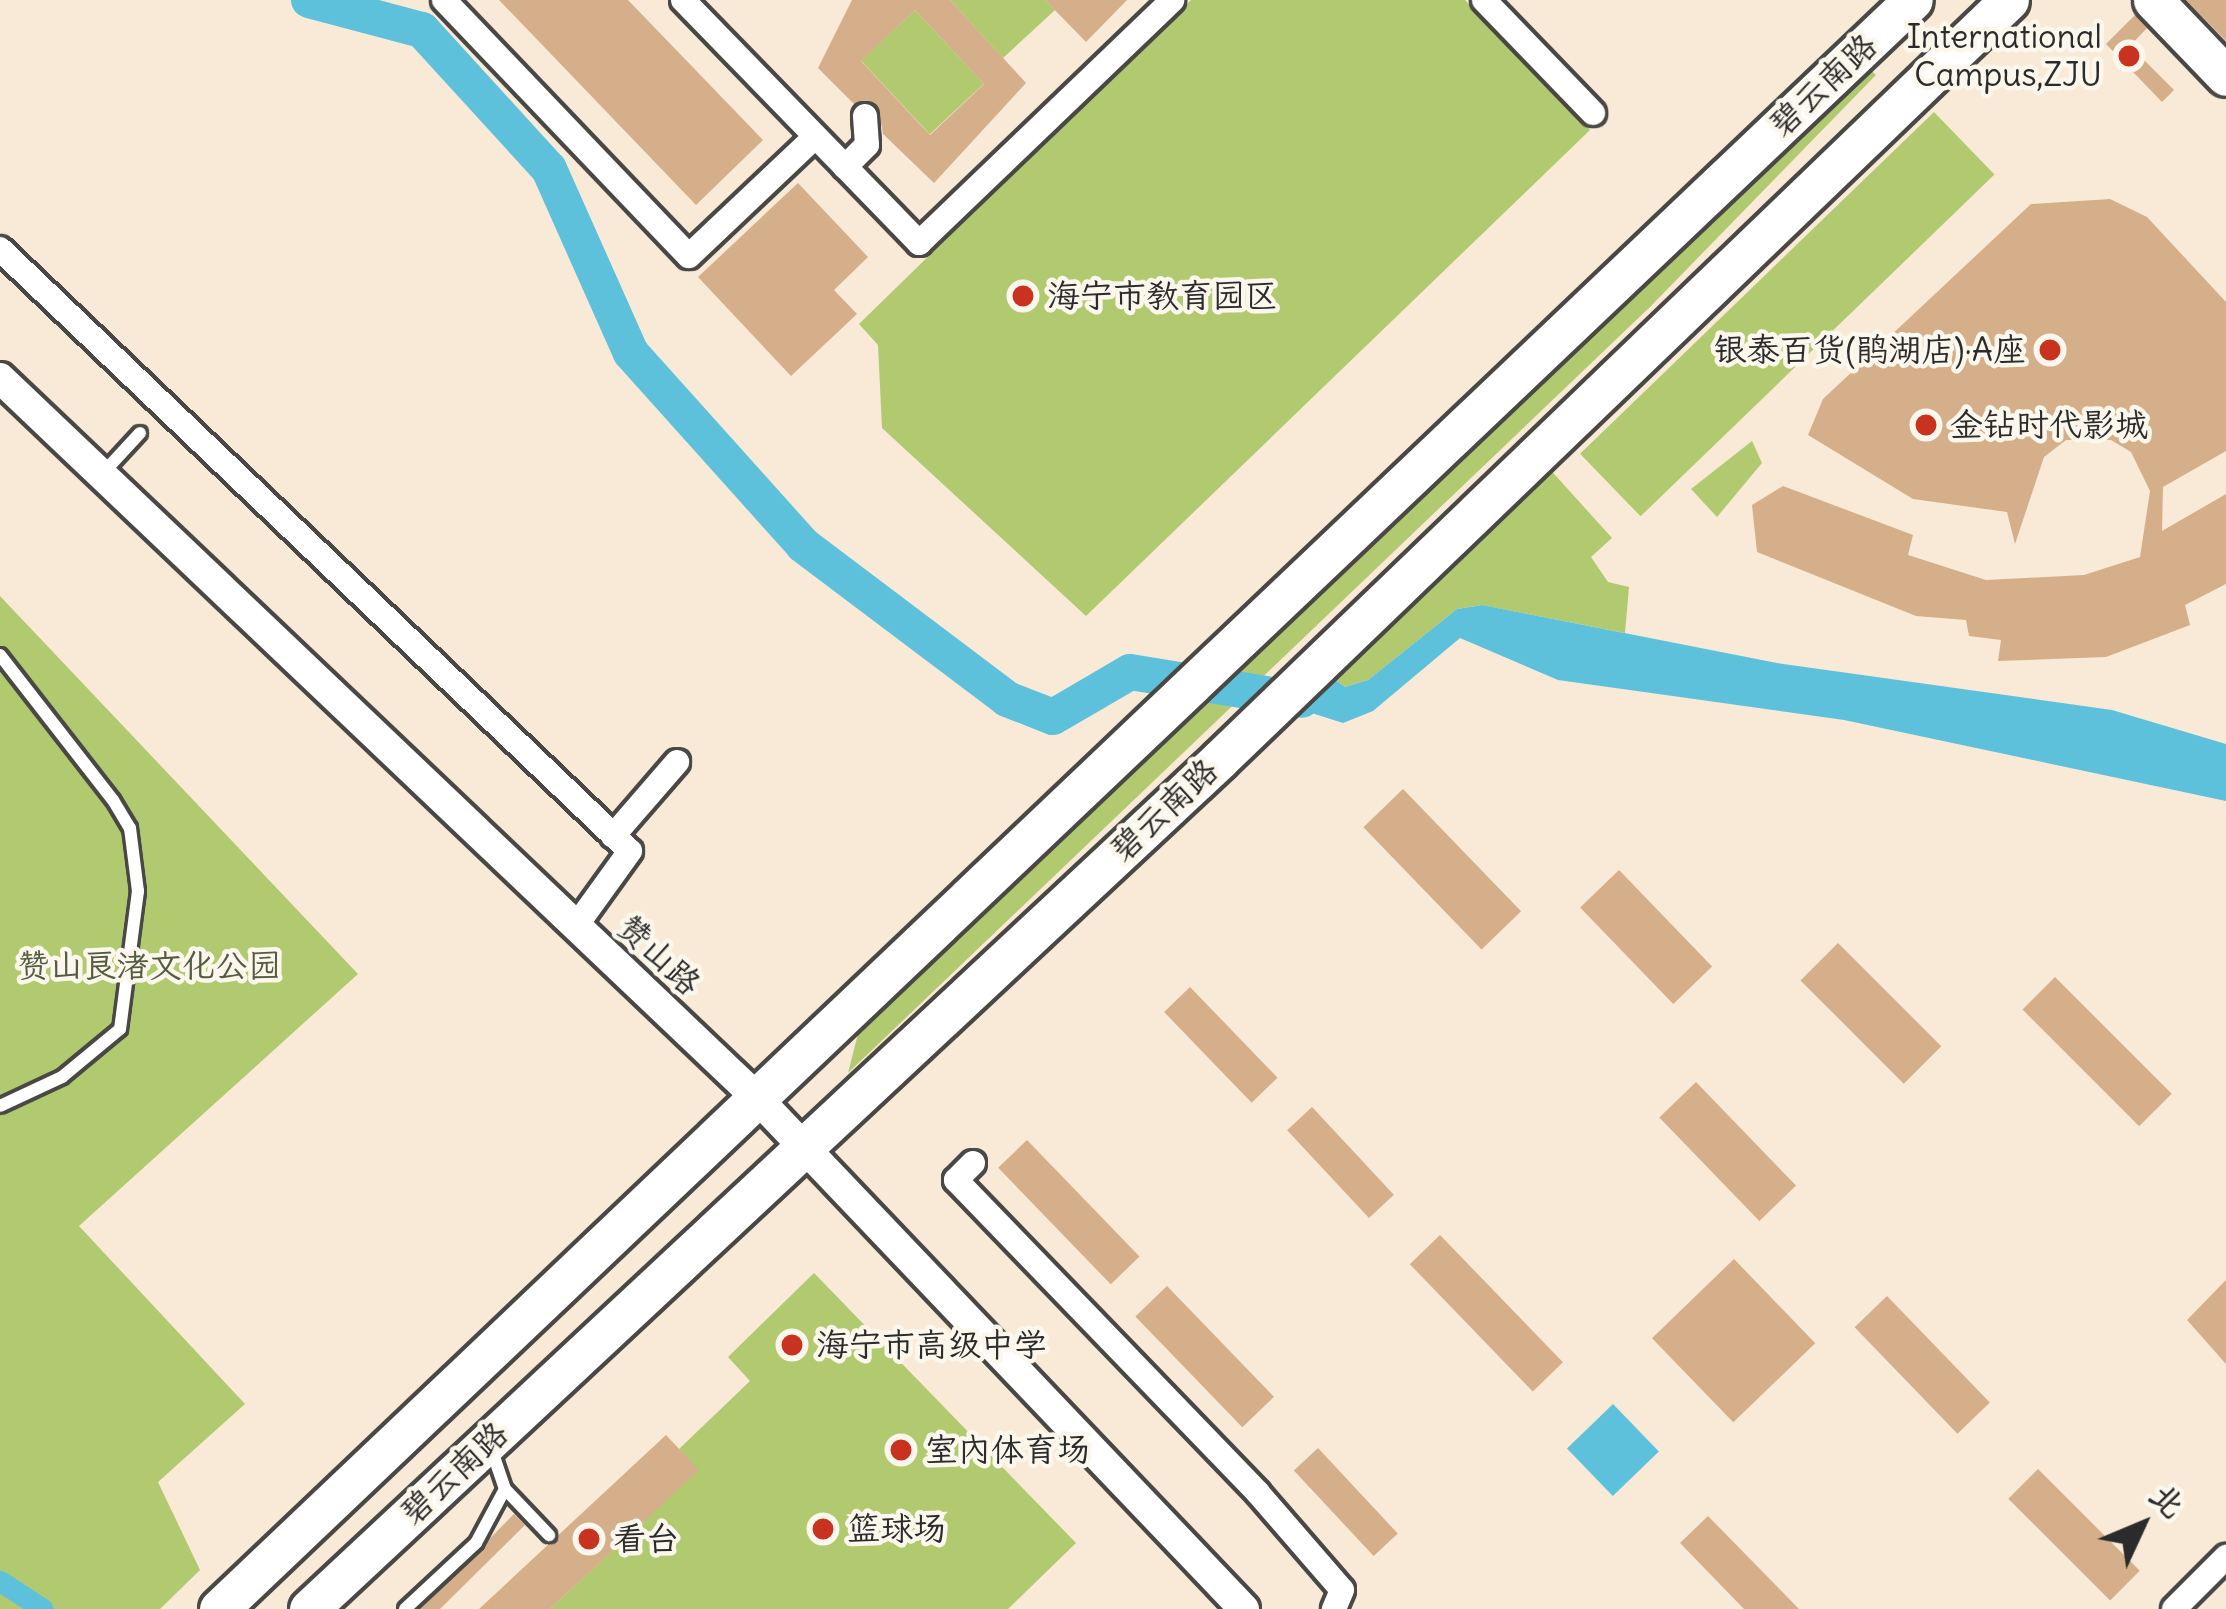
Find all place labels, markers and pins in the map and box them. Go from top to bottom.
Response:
place label: International Campus,ZJU [1907,17,2102,95]
marker: International Campus,ZJU [2113,40,2145,72]
place label: 海宁市教育园区 [1047,276,1278,316]
marker: 海宁市教育园区 [1010,283,1036,309]
place label: 银泰百货(鹃湖店)·A座 [1714,330,2026,370]
marker: 银泰百货(鹃湖店)·A座 [2037,337,2063,363]
place label: 金钻时代影城 [1950,405,2148,445]
marker: 金钻时代影城 [1913,412,1939,438]
place label: 海宁市高级中学 [816,1325,1047,1365]
marker: 海宁市高级中学 [779,1332,805,1358]
place label: 室内体育场 [925,1430,1090,1470]
marker: 室内体育场 [888,1437,914,1463]
place label: 篮球场 [847,1509,946,1549]
marker: 篮球场 [810,1516,836,1542]
place label: 看台 [613,1519,679,1559]
marker: 看台 [576,1526,602,1552]

